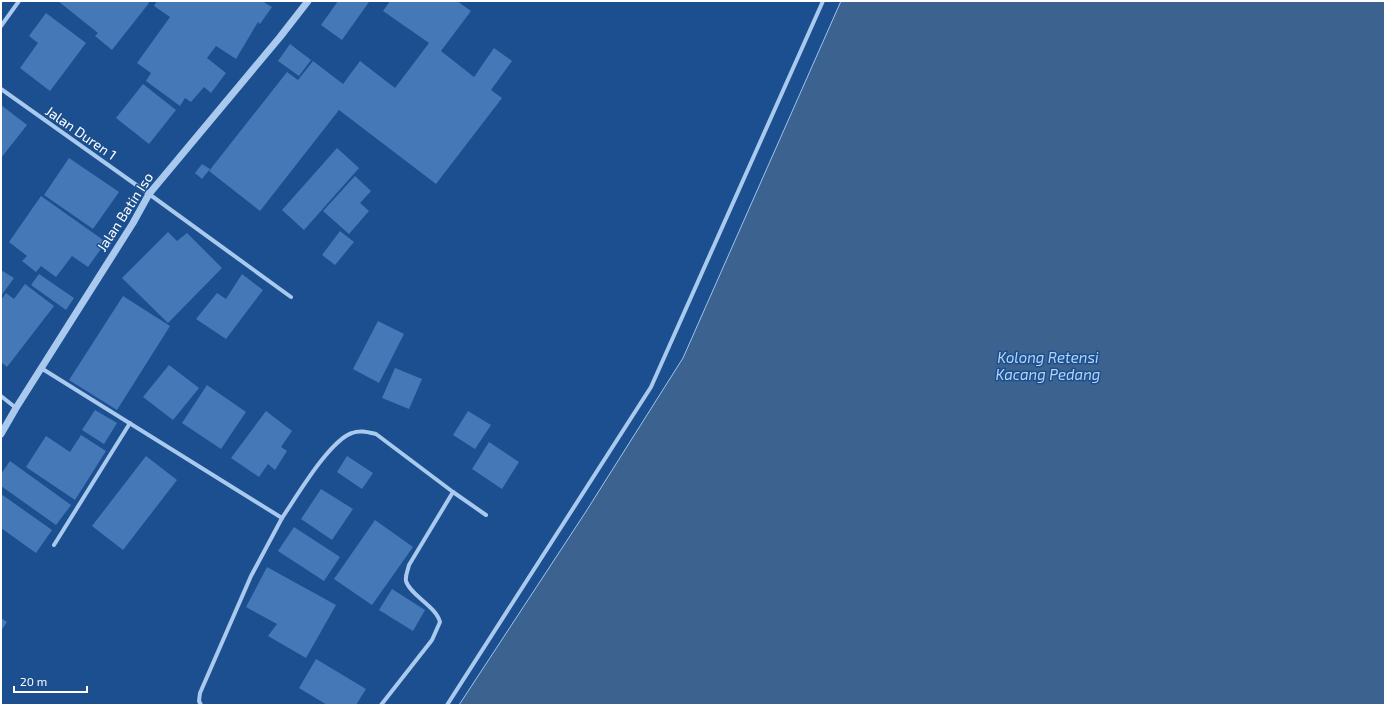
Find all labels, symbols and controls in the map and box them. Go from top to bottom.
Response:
street label: Jalan Duren 1 [43,102,120,163]
street label: Jalan Batin Iso [93,169,156,254]
water label: Kolong Retensi Kacang Pedang [995,348,1101,383]
scale bar [14,668,87,694]
text: 20 m [20,674,47,688]

